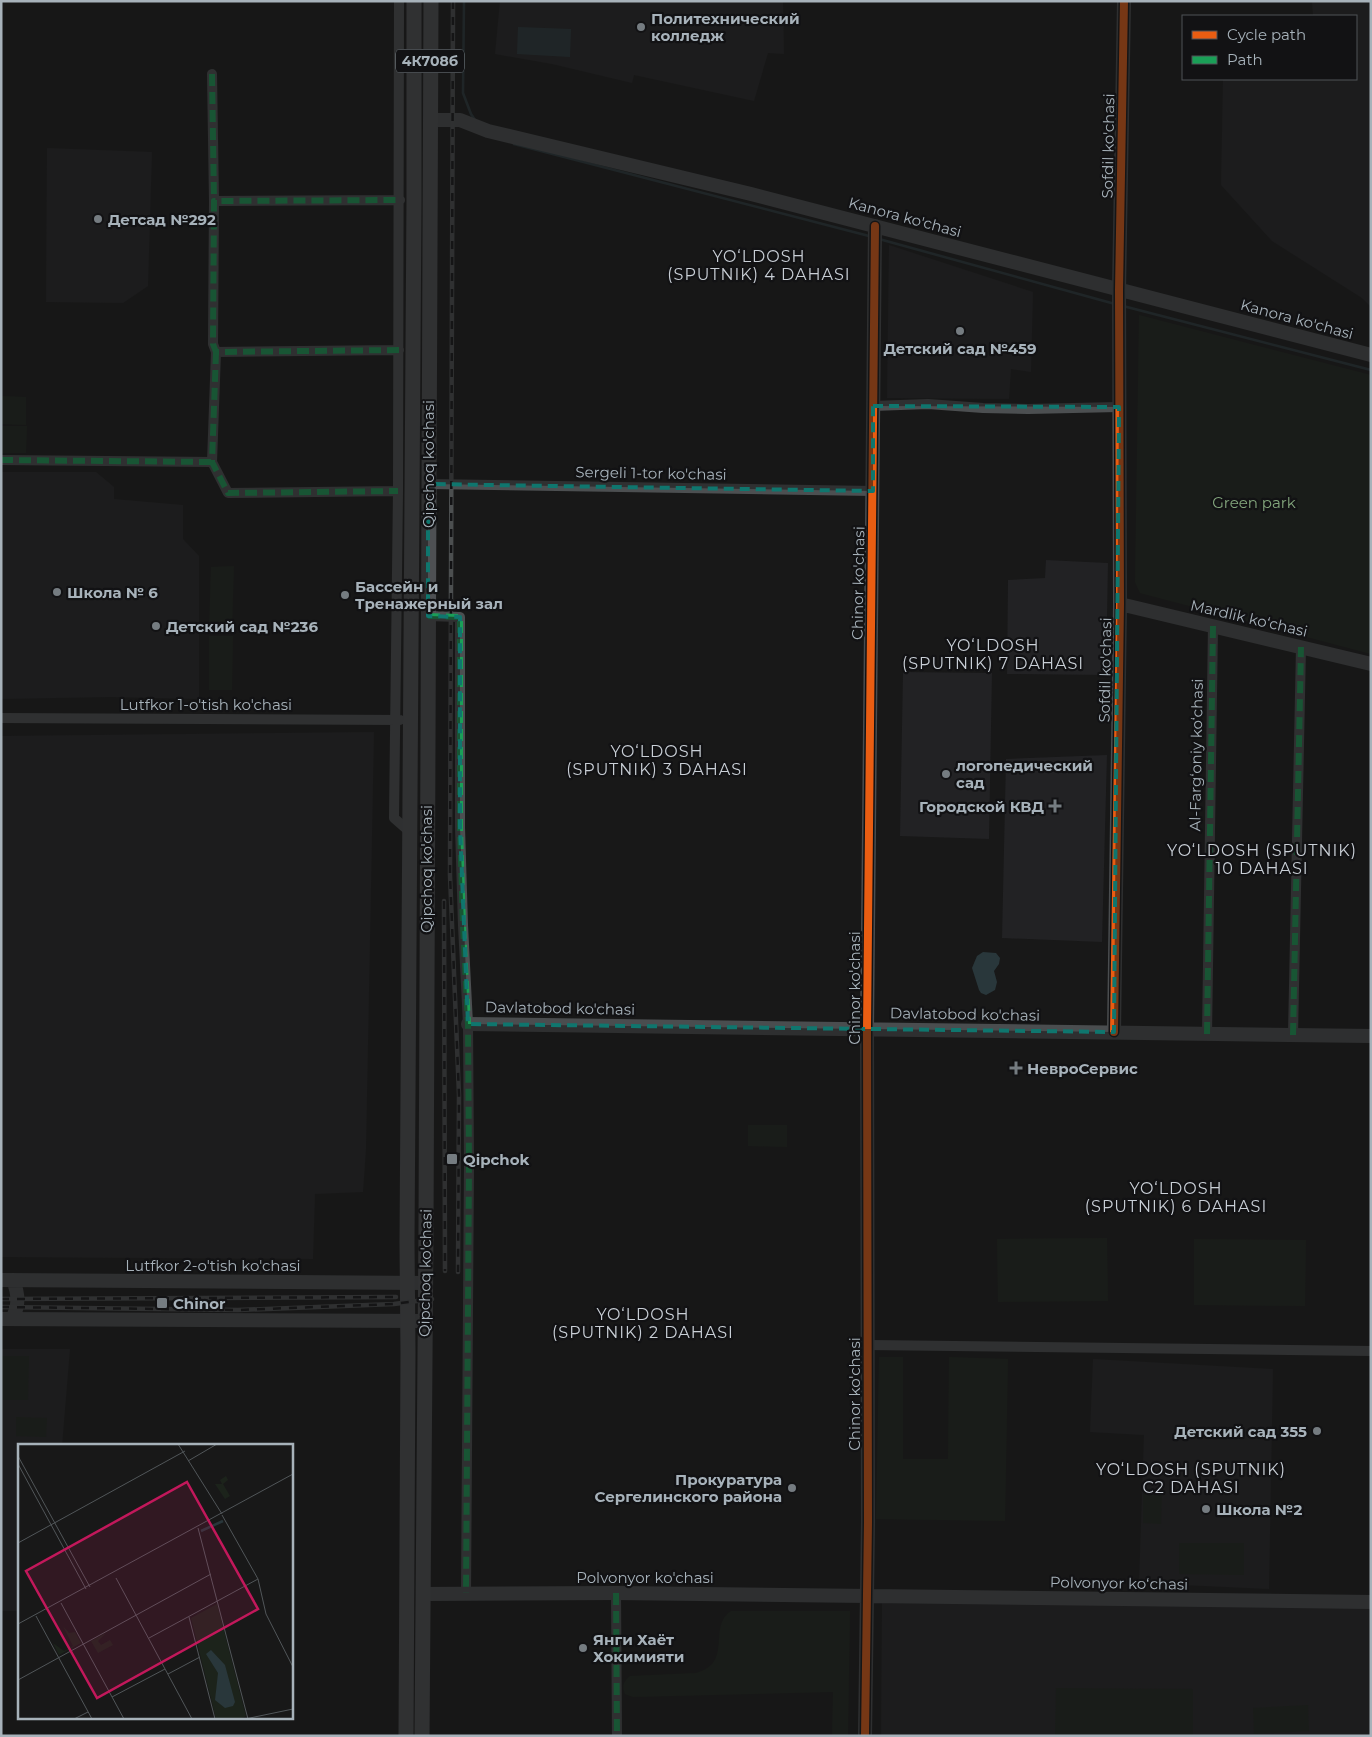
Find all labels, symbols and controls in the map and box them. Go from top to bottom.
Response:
place label: Политехнический колледж [651,9,800,45]
legend [1182,15,1357,80]
marker: Политехнический колледж [635,21,647,33]
text: Cycle path [1227,25,1306,44]
road number: 4К708б [396,49,464,72]
text: Path [1227,50,1263,69]
street label: Sofdil ko'chasi [1098,93,1118,199]
street label: Kanora ko'chasi [846,193,964,241]
place label: Детсад №292 [108,210,216,229]
marker: Детсад №292 [92,213,104,225]
district label: YO‘LDOSH (SPUTNIK) 4 DAHASI [667,247,851,284]
street label: Kanora ko'chasi [1238,295,1356,343]
marker: Детский сад №459 [954,325,966,337]
place label: Детский сад №459 [883,339,1037,358]
street label: Qipchoq ko'chasi [419,400,438,528]
street label: Sergeli 1-tor ko'chasi [575,462,727,484]
park label: Green park [1212,493,1296,512]
street label: Chinor ko'chasi [848,526,868,640]
place label: Бассейн и Тренажерный зал [355,577,503,613]
place label: Школа № 6 [67,583,158,602]
marker: Школа № 6 [51,586,63,598]
marker: Бассейн и Тренажерный зал [339,589,351,601]
street label: Mardlik ko‘chasi [1189,595,1309,641]
place label: Детский сад №236 [166,617,318,636]
street label: Sofdil ko'chasi [1095,617,1115,723]
marker: Детский сад №236 [150,620,162,632]
district label: YO‘LDOSH (SPUTNIK) 7 DAHASI [902,636,1084,673]
street label: Al-Farg‘oniy ko‘chasi [1185,678,1207,832]
street label: Lutfkor 1-o'tish ko'chasi [120,695,292,714]
district label: YO‘LDOSH (SPUTNIK) 3 DAHASI [566,742,748,779]
place label: логопедический сад [956,756,1093,792]
marker: логопедический сад [940,768,952,780]
place label: Городской КВД [919,797,1045,816]
marker: Городской КВД [1048,799,1062,813]
street label: Qipchoq ko'chasi [417,805,436,933]
district label: YO‘LDOSH (SPUTNIK) 10 DAHASI [1167,841,1357,878]
street label: Chinor ko'chasi [845,931,864,1045]
street label: Davlatobod ko'chasi [485,997,635,1019]
street label: Davlatobod ko'chasi [890,1003,1040,1025]
place label: НевроСервис [1027,1059,1138,1078]
marker: НевроСервис [1009,1061,1023,1075]
place label: Qipchok [463,1150,530,1169]
marker: Qipchok [445,1152,459,1166]
district label: YO‘LDOSH (SPUTNIK) 6 DAHASI [1085,1179,1267,1216]
street label: Qipchoq ko'chasi [414,1209,436,1337]
street label: Lutfkor 2-o'tish ko'chasi [125,1256,301,1275]
place label: Chinor [173,1294,226,1313]
marker: Chinor [155,1296,169,1310]
district label: YO‘LDOSH (SPUTNIK) 2 DAHASI [552,1305,734,1342]
street label: Chinor ko'chasi [845,1337,864,1451]
place label: Детский сад 355 [1174,1422,1307,1441]
marker: Детский сад 355 [1311,1425,1323,1437]
inset map [18,1444,292,1720]
district label: YO‘LDOSH (SPUTNIK) C2 DAHASI [1096,1460,1286,1497]
place label: Прокуратура Сергелинского района [595,1470,782,1506]
marker: Прокуратура Сергелинского района [786,1482,798,1494]
place label: Школа №2 [1216,1500,1302,1519]
marker: Школа №2 [1200,1503,1212,1515]
street label: Polvonyor ko'chasi [576,1568,714,1587]
street label: Polvonyor koʻchasi [1050,1572,1188,1594]
place label: Янги Хаёт Хокимияти [593,1630,684,1666]
marker: Янги Хаёт Хокимияти [577,1642,589,1654]

